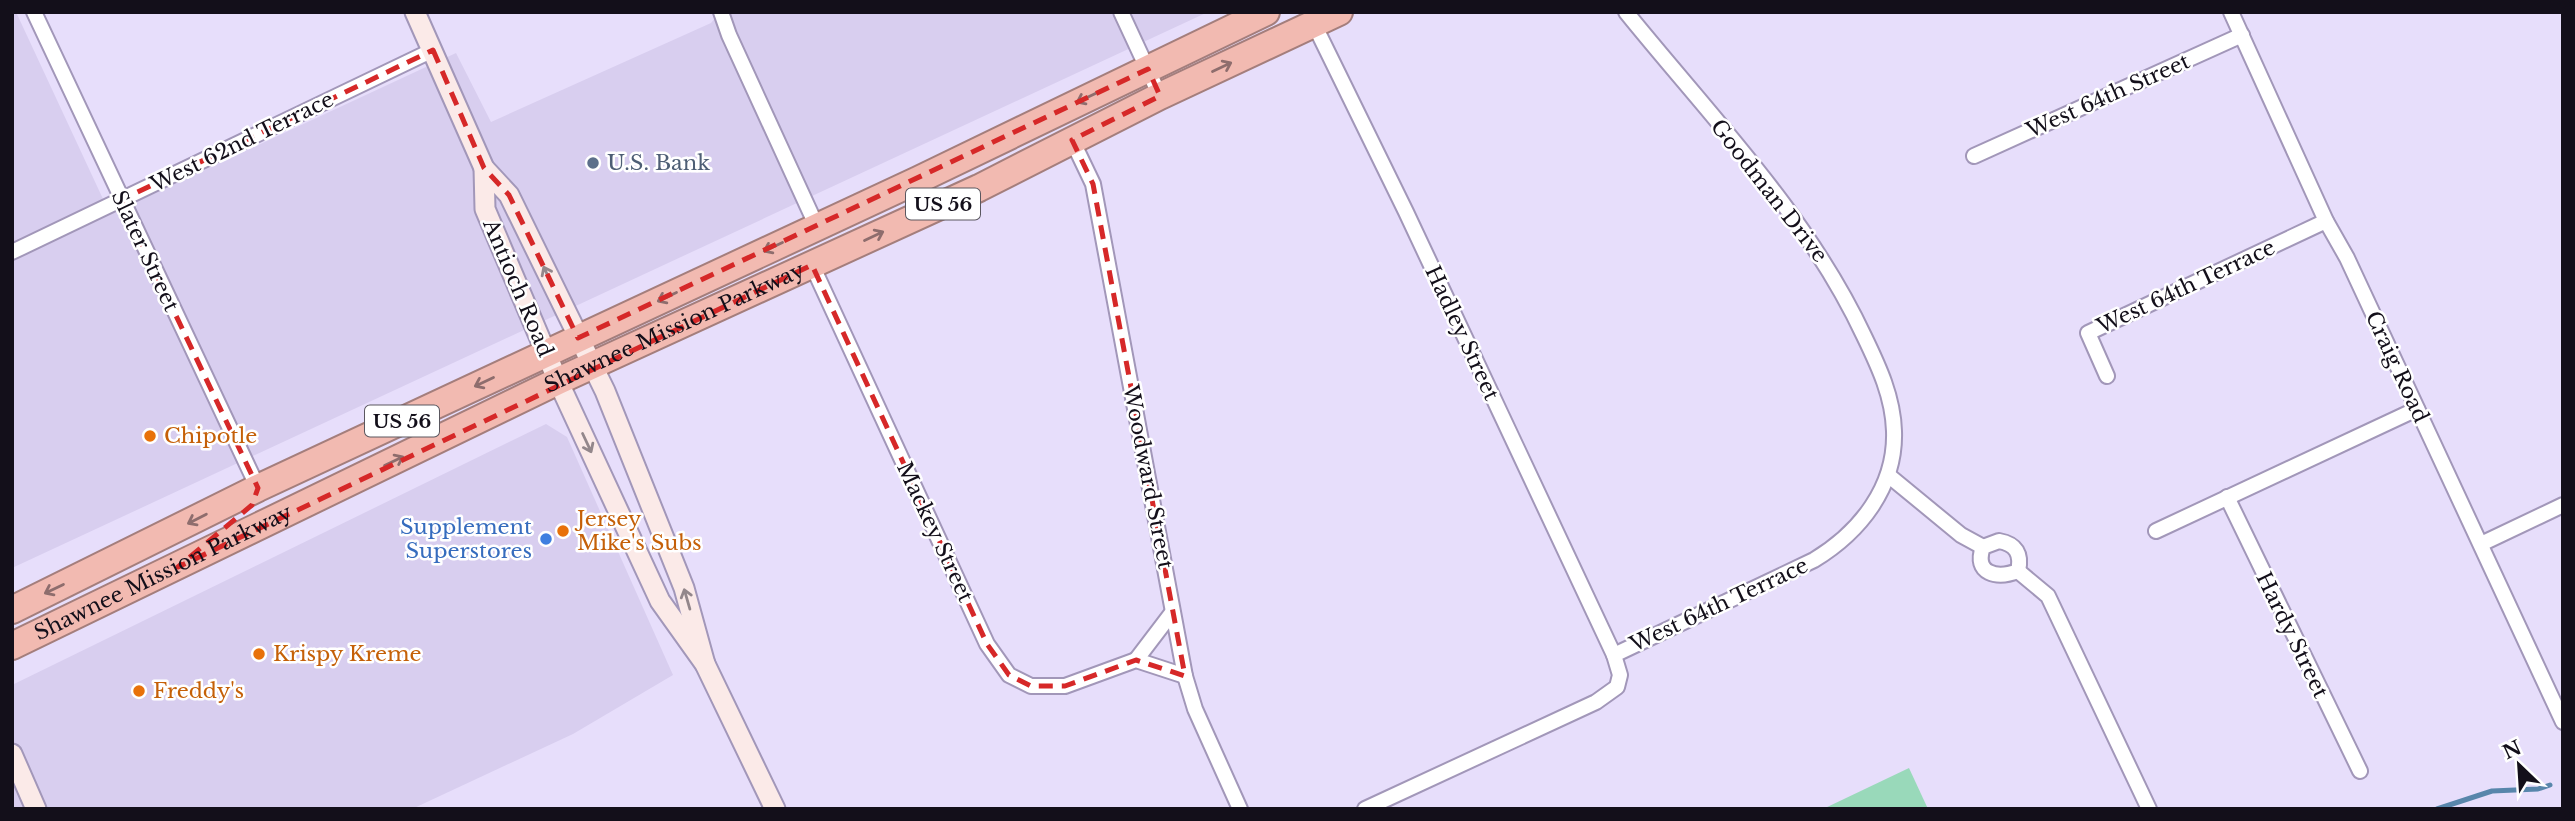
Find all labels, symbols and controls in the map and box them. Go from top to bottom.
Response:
street label: West 64th Street [2021,48,2194,144]
one-way arrow [1211,60,1232,73]
street label: West 62nd Terrace [145,86,338,198]
one-way arrow [1076,92,1097,106]
street label: Goodman Drive [1705,114,1833,268]
place label: U.S. Bank [607,150,710,176]
marker: U.S. Bank [585,155,601,171]
street label: Slater Street [106,186,184,316]
road number: US 56 [906,188,980,220]
street label: Antioch Road [477,214,559,361]
one-way arrow [863,229,884,242]
street label: West 64th Terrace [2092,234,2279,340]
one-way arrow [763,241,784,254]
street label: Shawnee Mission Parkway [540,257,809,399]
street label: Hadley Street [1419,261,1505,405]
one-way arrow [541,266,554,287]
one-way arrow [657,291,678,304]
street label: Craig Road [2360,307,2434,427]
one-way arrow [474,376,495,389]
street label: Woodward Street [1117,382,1179,571]
road number: US 56 [365,406,439,436]
place label: Chipotle [164,423,257,449]
marker: Chipotle [142,428,158,444]
one-way arrow [581,432,595,453]
one-way arrow [383,454,404,468]
street label: Mackey Street [891,458,979,606]
street label: Shawnee Mission Parkway [30,499,297,646]
place label: Jersey Mike's Subs [574,506,702,556]
one-way arrow [187,512,208,526]
place label: Supplement Superstores [400,514,532,564]
marker: Jersey Mike's Subs [555,523,571,539]
marker: Supplement Superstores [538,531,554,547]
street label: West 64th Terrace [1625,552,1812,658]
street label: Hardy Street [2250,568,2334,702]
one-way arrow [44,582,65,596]
one-way arrow [679,588,692,610]
place label: Krispy Kreme [273,641,422,667]
marker: Krispy Kreme [251,646,267,662]
place label: Freddy's [153,678,244,704]
marker: Freddy's [131,683,147,699]
north arrow [2484,730,2554,800]
text: N [2499,736,2525,764]

